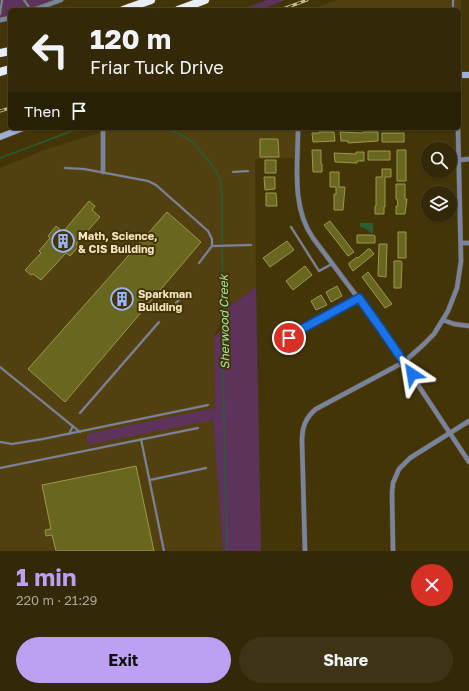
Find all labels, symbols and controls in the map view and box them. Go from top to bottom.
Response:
text: 120 m [90,22,171,55]
icon: left [24,24,76,76]
text: Friar Tuck Drive [90,56,224,78]
icon: arrive [68,100,90,122]
text: Then [24,102,60,120]
map controls [421,142,457,222]
button: search [421,142,457,178]
button: layers [421,186,457,222]
building icon: Math, Science, & CIS Building [50,228,76,254]
place label: Math, Science, & CIS Building [78,229,158,255]
water label: Sherwood Creek [216,273,232,369]
building icon: Sparkman Building [109,286,135,312]
place label: Sparkman Building [138,287,192,313]
pin [272,321,306,355]
icon: arrive [278,327,300,349]
position arrow [391,353,433,395]
text: 1 min [16,562,76,591]
button: close [411,564,453,606]
text: 220 m · 21:29 [16,592,97,608]
button: Exit [16,637,231,683]
button: Share [239,637,453,683]

